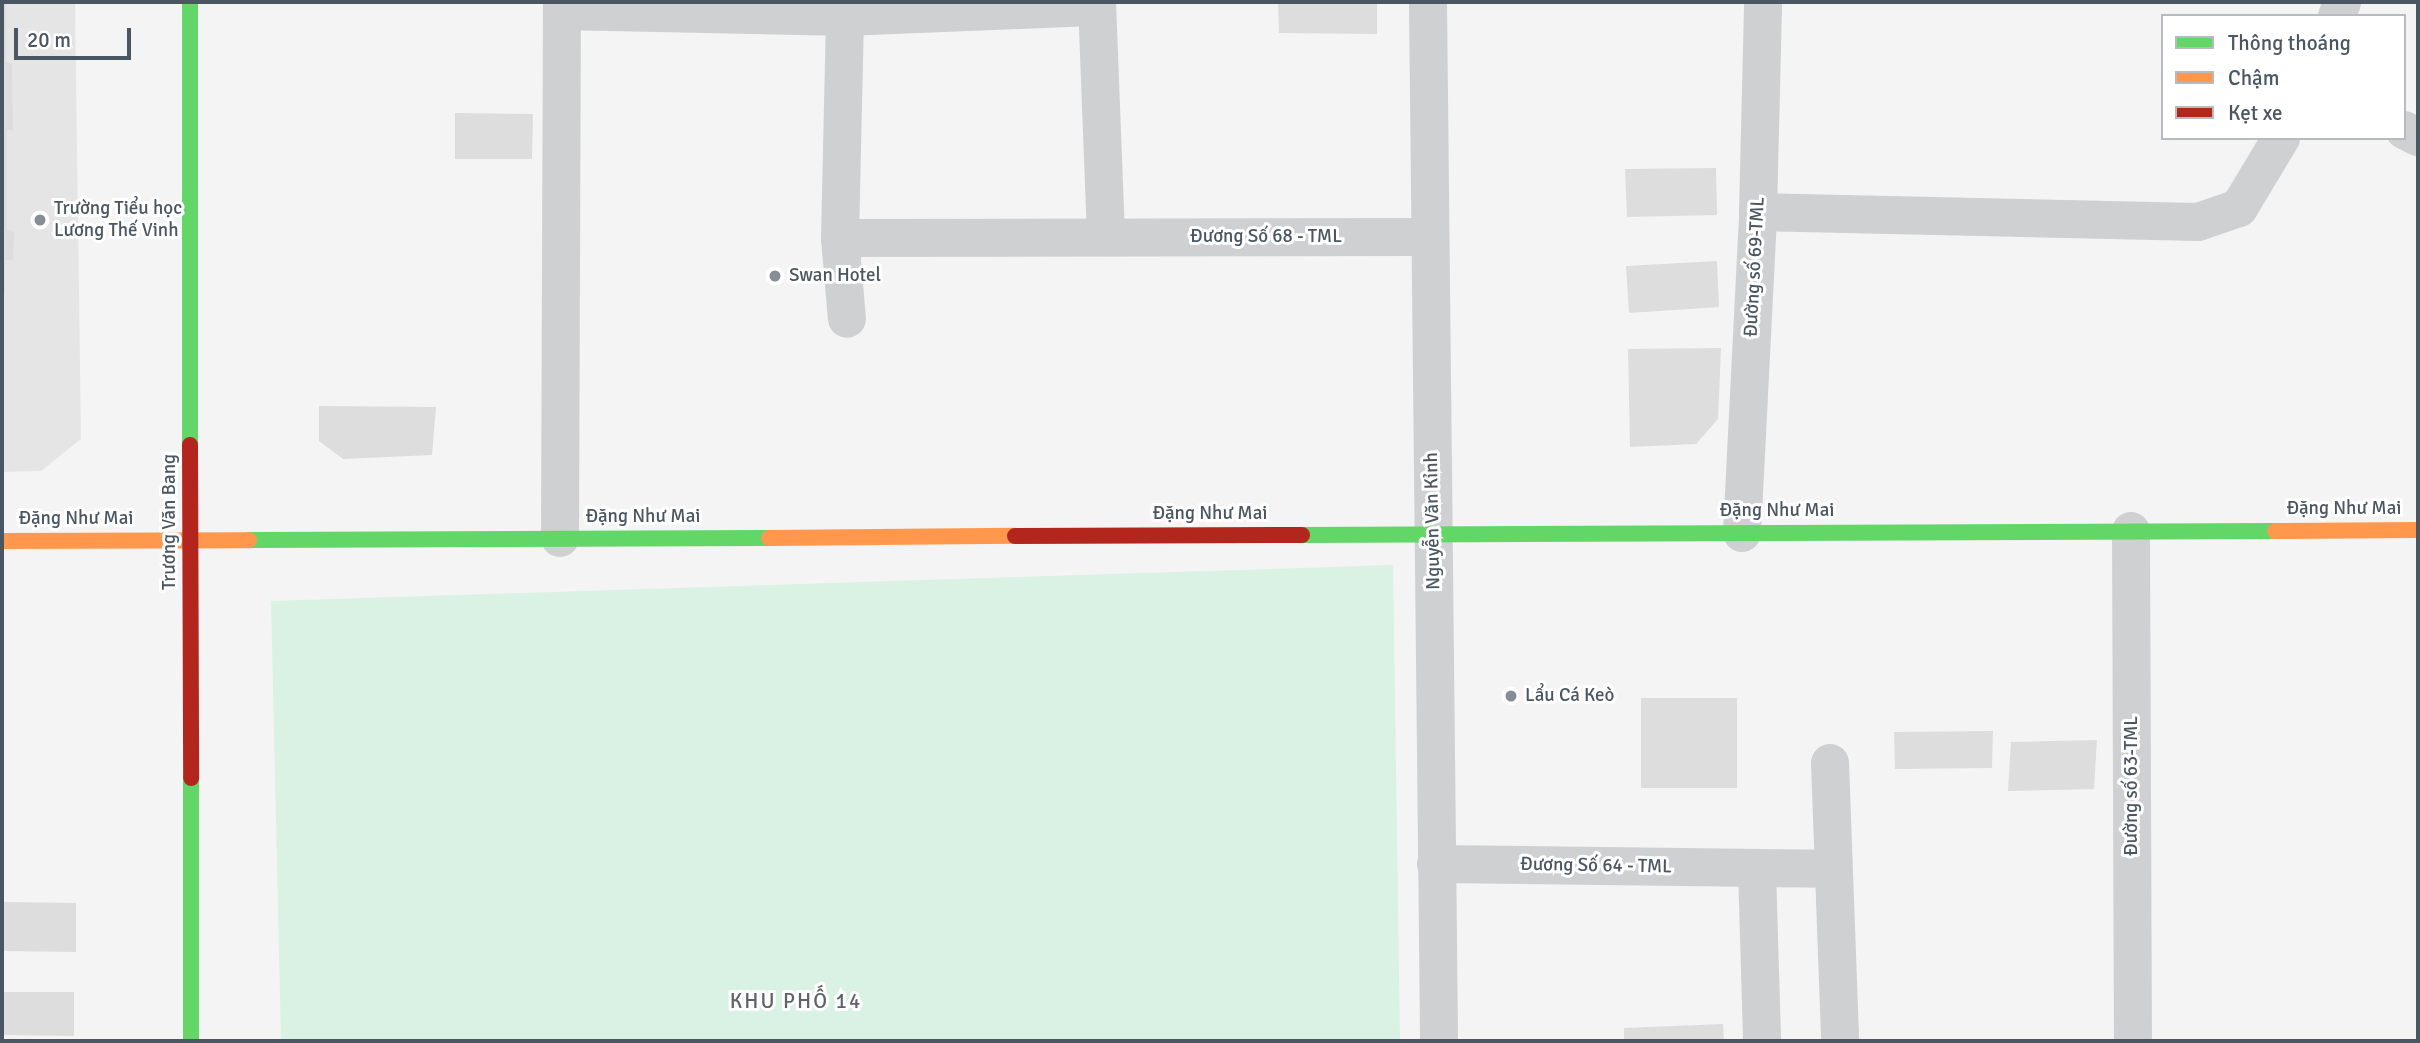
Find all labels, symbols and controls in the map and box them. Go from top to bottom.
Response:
scale bar [18,14,135,58]
legend [2161,14,2406,140]
text: 20 m [27,27,71,53]
text: Thông thoáng [2228,30,2351,56]
text: Chậm [2228,65,2280,91]
text: Kẹt xe [2228,100,2282,126]
street label: Đường số 69-TML [1740,196,1770,338]
place label: Trường Tiểu học Lương Thế Vinh [54,198,182,242]
marker: Trường Tiểu học Lương Thế Vinh [32,212,48,228]
street label: Đương Số 68 - TML [1190,226,1342,248]
place label: Swan Hotel [789,265,881,287]
marker: Swan Hotel [767,268,783,284]
street label: Nguyễn Văn Kỉnh [1420,452,1446,590]
street label: Trương Văn Bang [159,454,181,590]
street label: Đặng Như Mai [2287,498,2401,520]
street label: Đặng Như Mai [1720,500,1834,522]
street label: Đặng Như Mai [1153,503,1267,525]
street label: Đặng Như Mai [586,506,700,528]
street label: Đặng Như Mai [19,508,133,530]
place label: Lẩu Cá Keò [1525,685,1614,707]
marker: Lẩu Cá Keò [1503,688,1519,704]
street label: Đường số 63-TML [2121,716,2143,856]
street label: Đương Số 64 - TML [1520,853,1672,879]
district label: KHU PHỐ 14 [731,988,861,1014]

